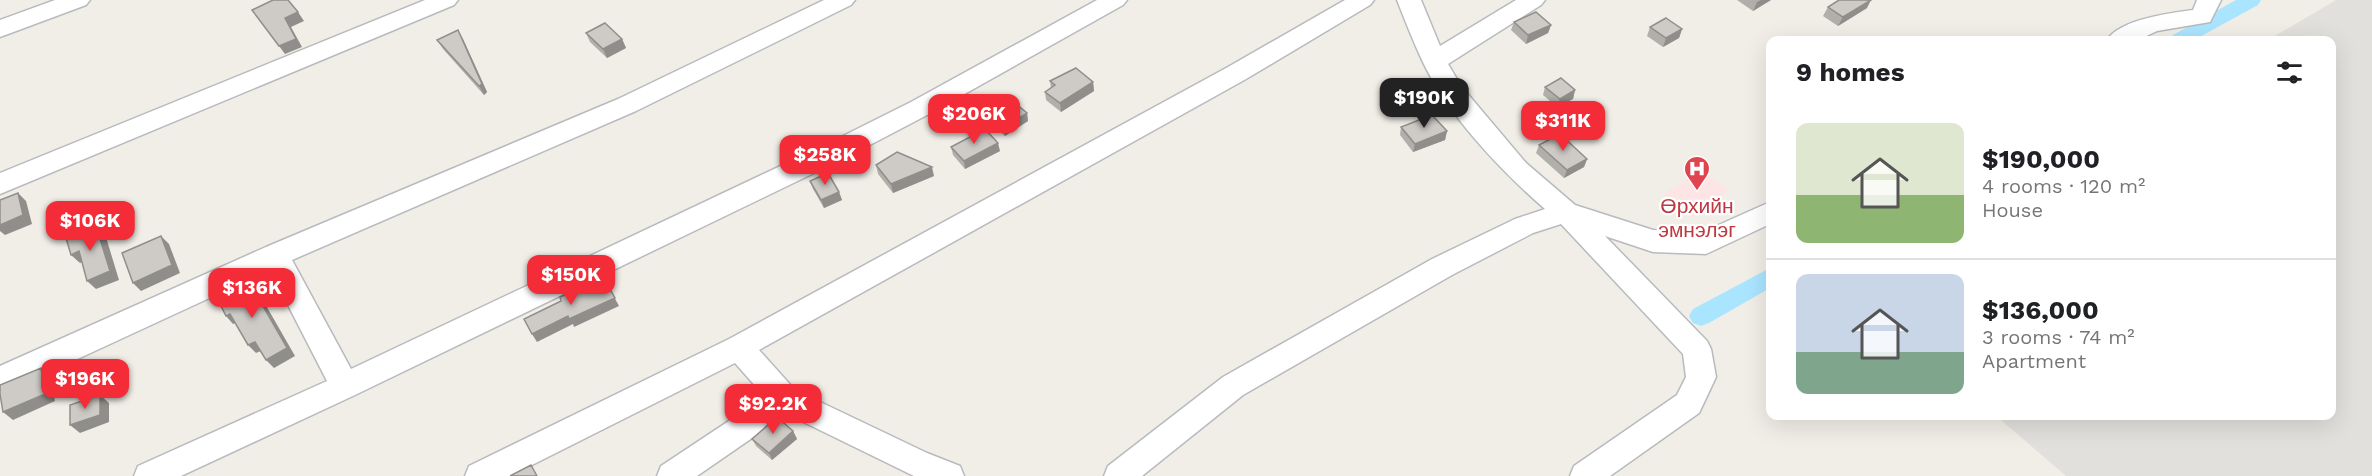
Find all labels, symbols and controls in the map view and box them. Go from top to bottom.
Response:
icon: filters [2273,56,2306,89]
text: 9 homes [1796,57,1905,87]
pin: $190K [1382,78,1466,129]
text: $190K [1394,85,1454,109]
pin: $206K [932,94,1016,145]
text: $206K [942,101,1006,125]
pin: $311K [1521,101,1605,152]
text: $311K [1535,108,1591,132]
pin: $258K [783,135,867,186]
text: $258K [794,142,856,166]
text: $190,000 [1982,144,2100,174]
icon: home [1844,147,1916,219]
hospital icon: Өрхийн эмнэлэг [1682,154,1712,192]
text: 4 rooms · 120 m² [1982,174,2145,198]
place label: Өрхийн эмнэлэг [1658,193,1736,242]
text: House [1982,198,2043,222]
pin: $106K [48,201,132,252]
text: $106K [60,208,120,232]
pin: $150K [529,255,613,306]
text: $150K [541,262,601,286]
pin: $136K [210,268,294,319]
text: $136K [222,275,282,299]
text: $136,000 [1982,295,2099,325]
icon: home [1844,298,1916,370]
text: 3 rooms · 74 m² [1982,325,2135,349]
text: Apartment [1982,349,2086,373]
pin: $196K [43,359,127,410]
text: $196K [55,366,115,390]
pin: $92.2K [724,384,822,435]
text: $92.2K [739,391,807,415]

